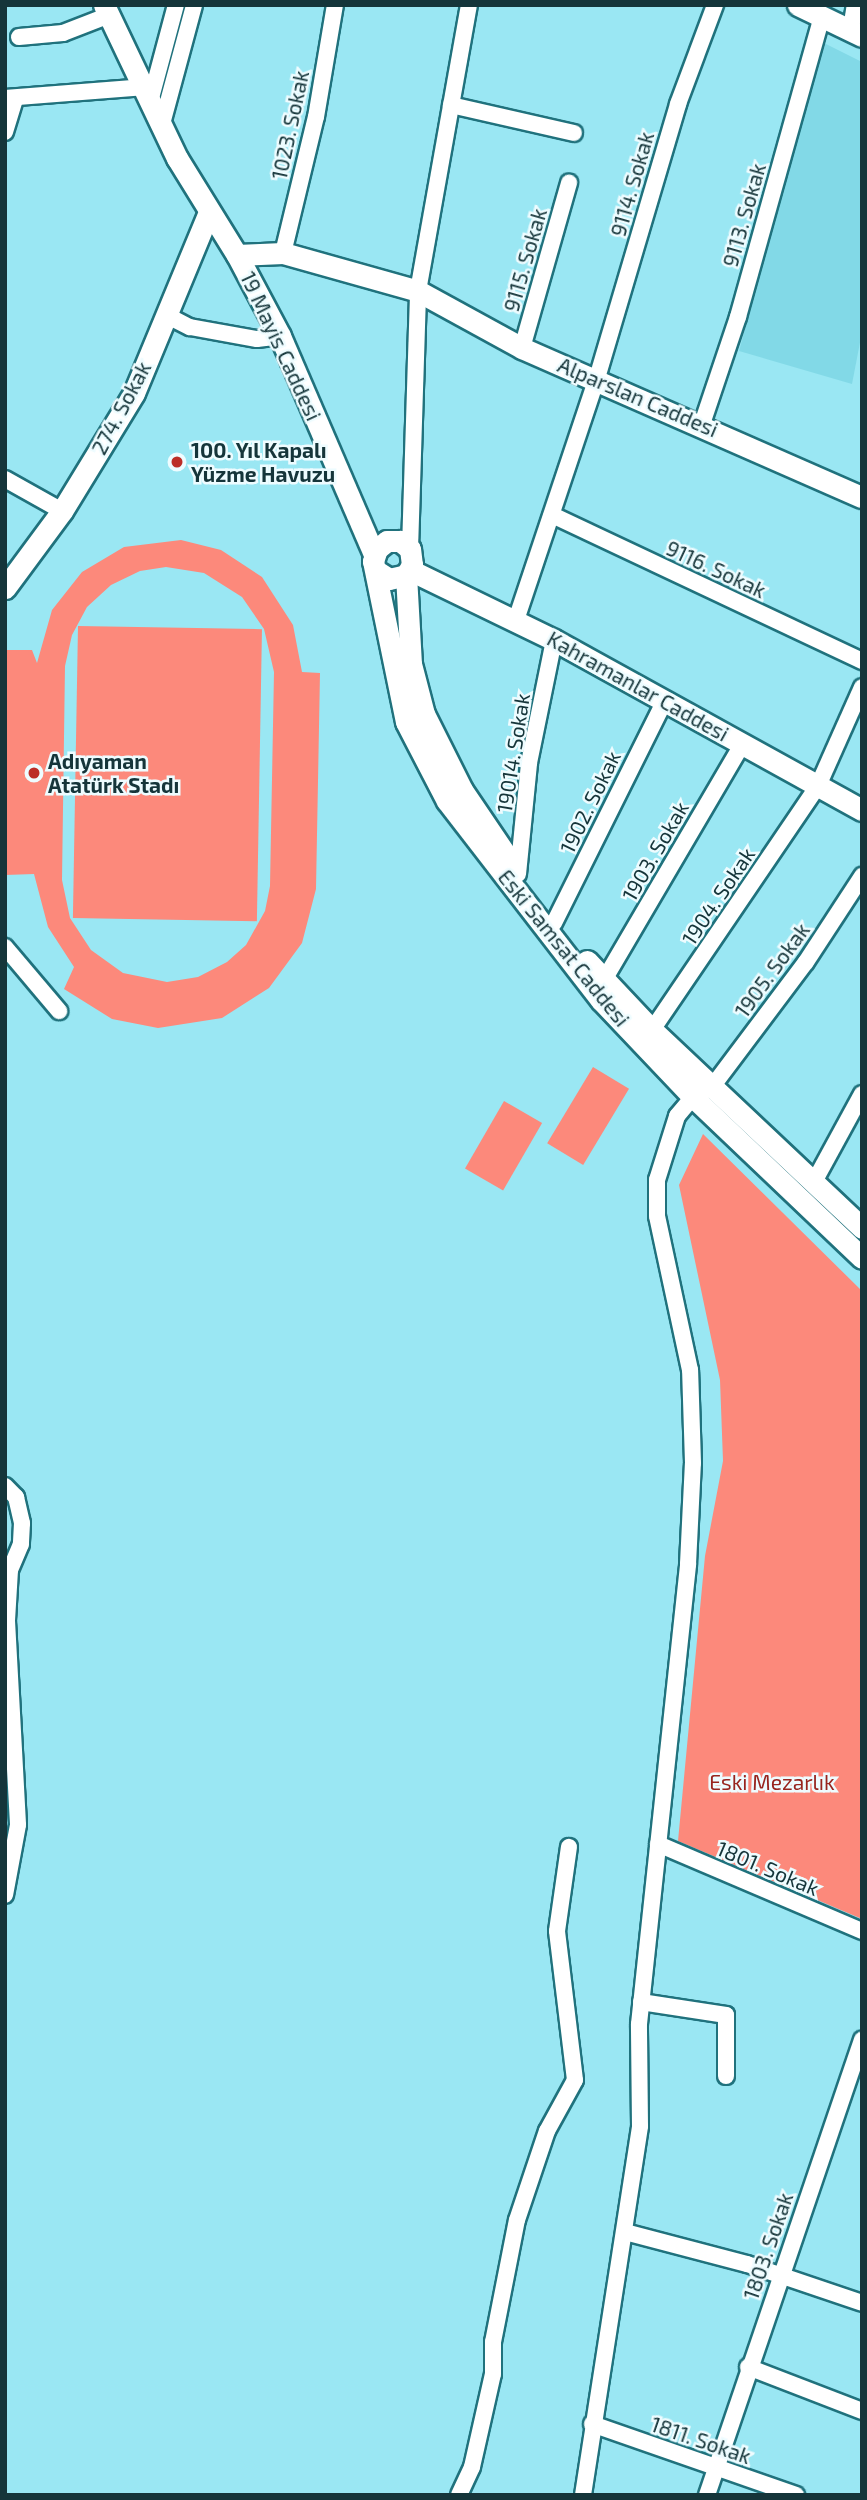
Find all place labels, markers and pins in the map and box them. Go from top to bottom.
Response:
place label: 100. Yıl Kapalı Yüzme Havuzu [191,437,335,487]
marker: 100. Yıl Kapalı Yüzme Havuzu [169,454,185,470]
place label: Adıyaman Atatürk Stadı [48,748,179,798]
marker: Adıyaman Atatürk Stadı [26,765,42,781]

